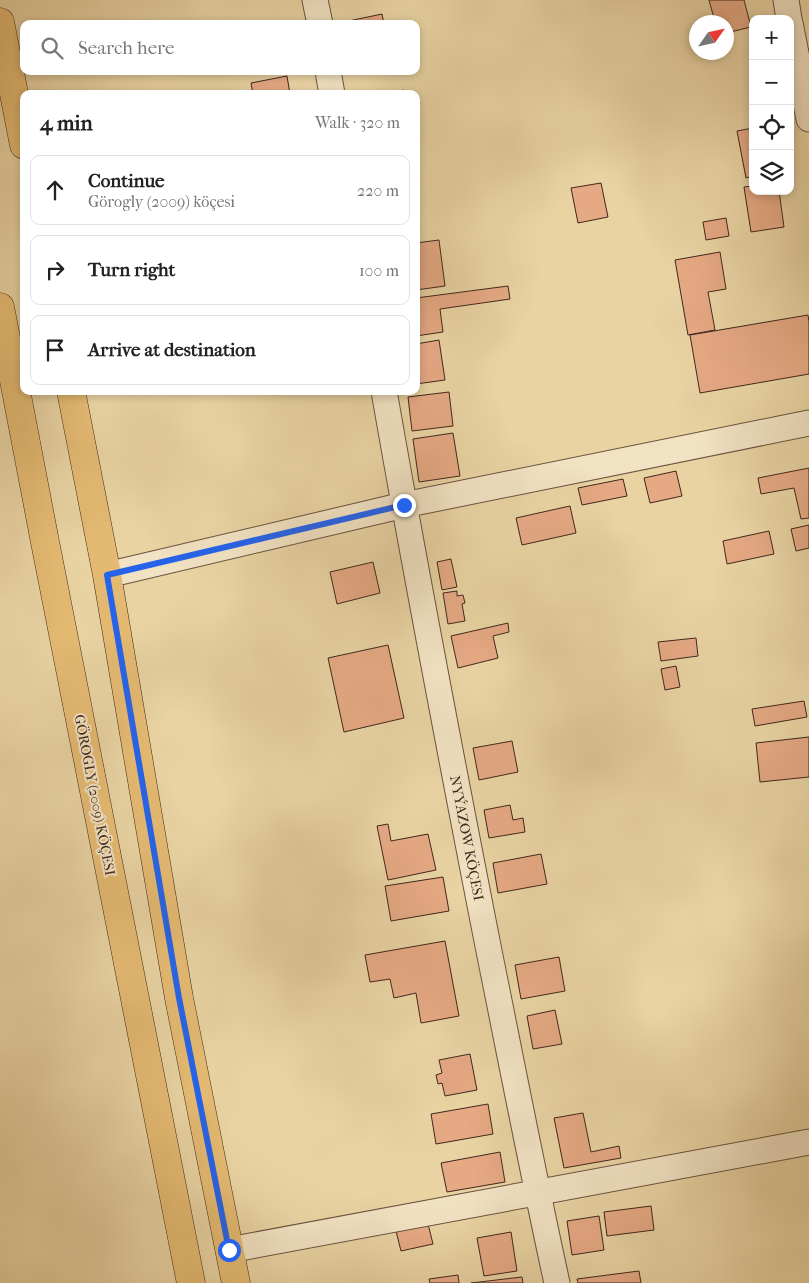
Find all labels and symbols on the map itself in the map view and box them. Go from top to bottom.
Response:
north arrow [689,15,734,60]
route end [393,494,416,517]
street label: GÖROGLY (2009) KÖÇESI [71,713,120,878]
street label: NYÝAZOW KÖÇESI [446,774,488,903]
route start [218,1239,241,1262]

